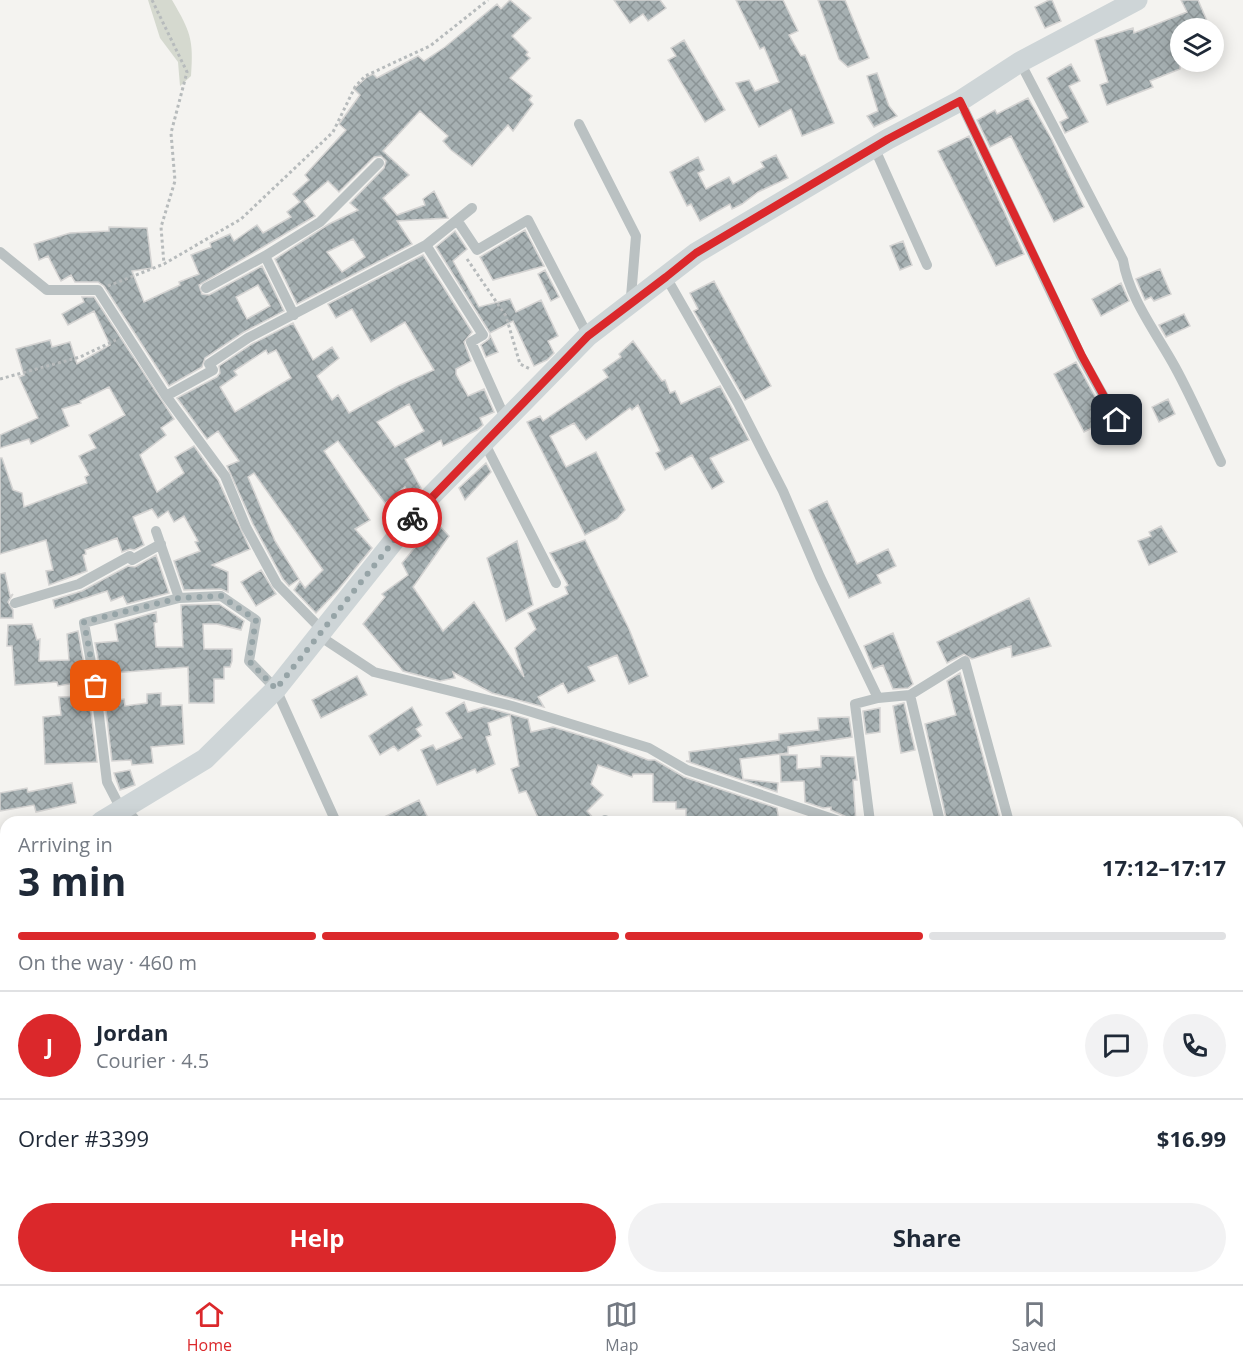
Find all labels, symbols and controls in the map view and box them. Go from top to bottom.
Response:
map controls [1170,18,1224,72]
button: layers [1170,18,1224,72]
pin [1091,394,1142,445]
icon: home [1100,403,1133,436]
courier [382,488,442,548]
icon: bike [396,502,429,535]
pin [70,660,121,711]
icon: bag [79,669,112,702]
text: Arriving in [18,831,113,858]
text: 17:12–17:17 [1102,852,1226,882]
text: 3 min [18,854,126,907]
text: On the way · 460 m [18,949,197,976]
button: chat [1085,1014,1148,1077]
button: phone [1163,1014,1226,1077]
text: Jordan [96,1017,169,1047]
text: J [46,1030,53,1060]
text: Courier · 4.5 [96,1047,209,1074]
text: Order #3399 [18,1123,149,1153]
text: $16.99 [1157,1123,1226,1153]
button: Help [18,1203,616,1272]
button: Share [628,1203,1226,1272]
tab: Home [187,1298,232,1356]
tab: Map [605,1298,638,1356]
tab: Saved [1012,1298,1056,1356]

